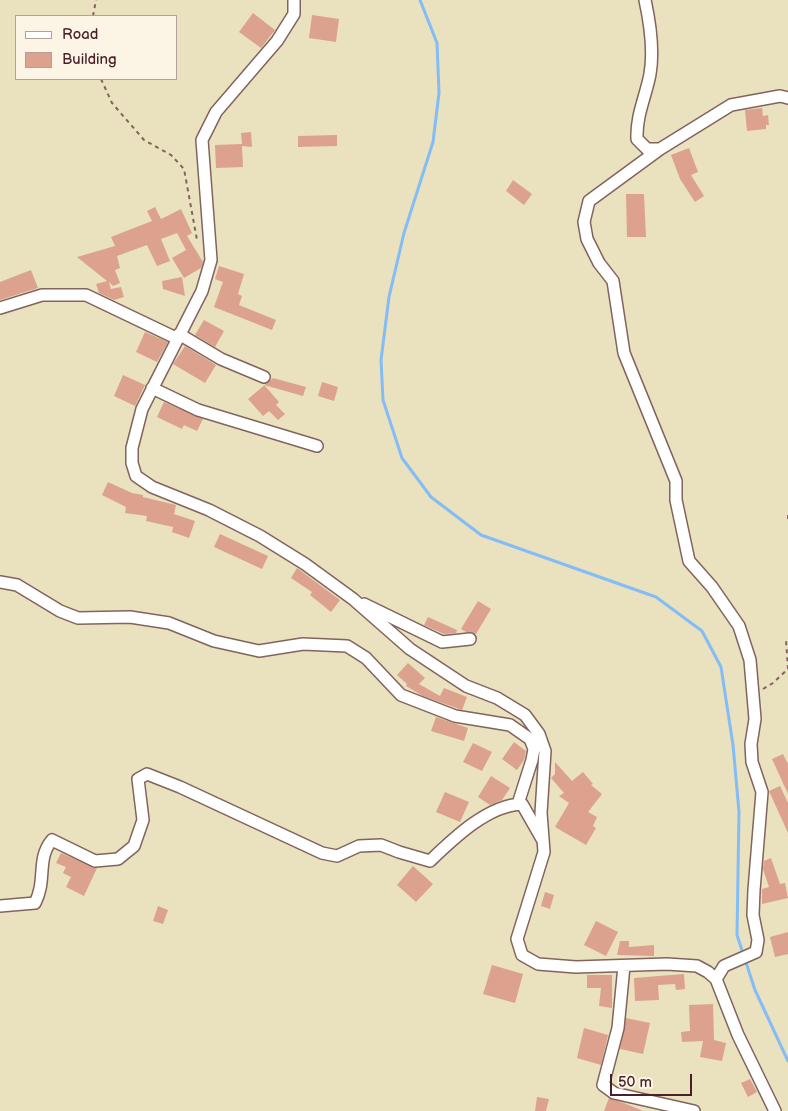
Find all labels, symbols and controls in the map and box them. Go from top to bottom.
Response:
legend [15,15,178,80]
text: Road [62,25,98,44]
text: Building [62,50,117,69]
scale bar [613,1064,696,1096]
text: 50 m [618,1073,652,1092]

